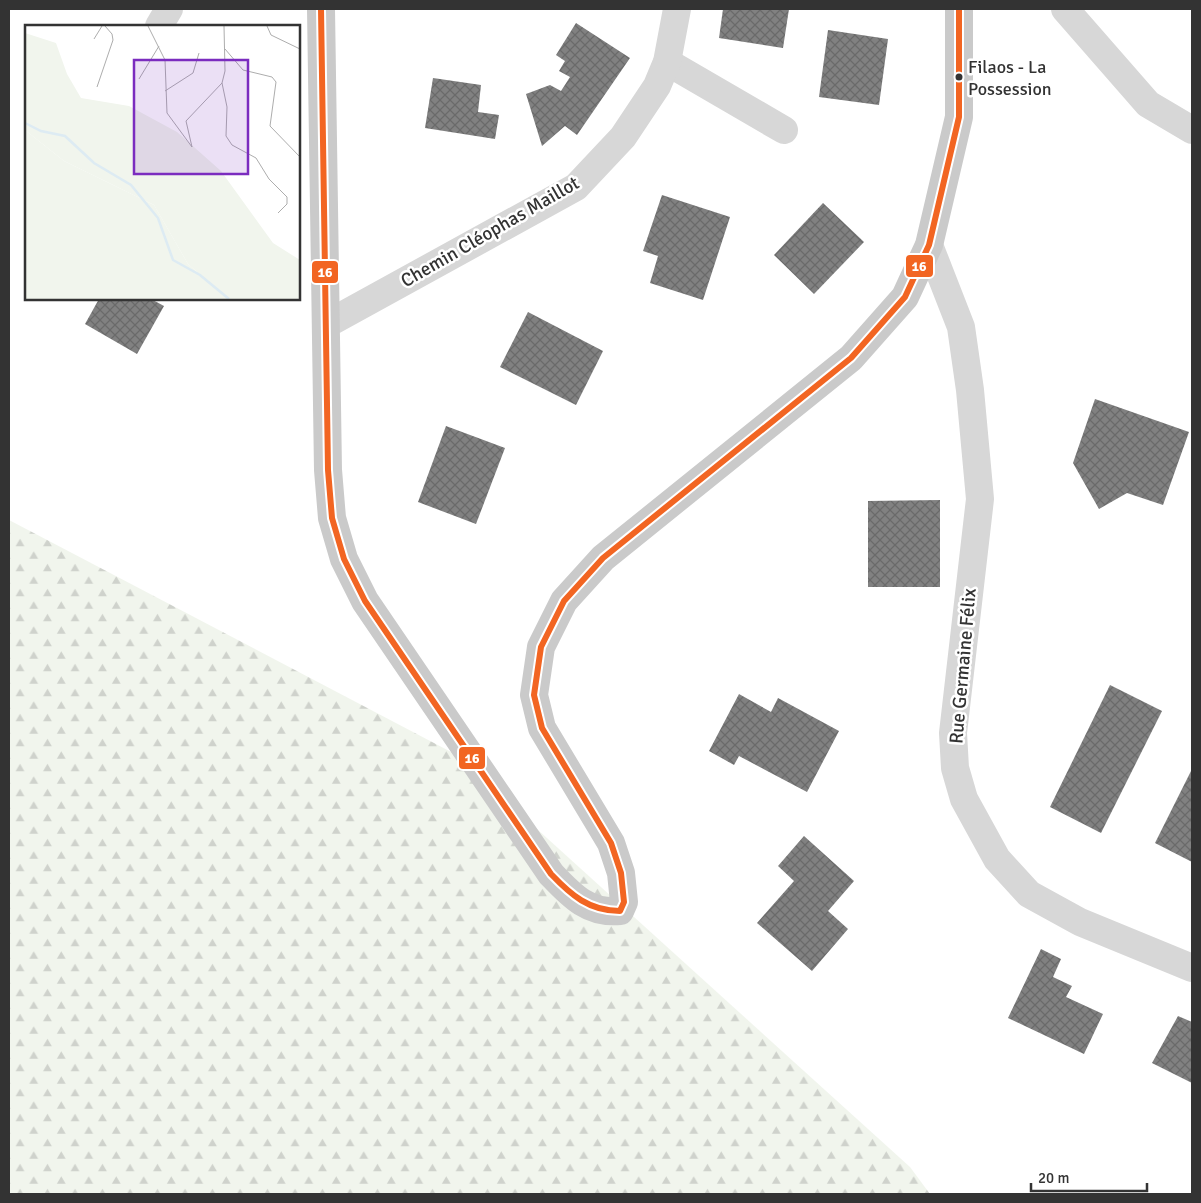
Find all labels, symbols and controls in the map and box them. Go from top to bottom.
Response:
inset map [25,25,300,300]
place label: Filaos - La Possession [968,56,1052,100]
marker: Filaos - La Possession [954,72,964,82]
street label: Chemin Cléophas Maillot [396,171,584,293]
line badge: 16 [905,254,934,278]
text: 16 [911,258,927,275]
line badge: 16 [311,260,339,284]
text: 16 [317,264,333,281]
street label: Rue Germaine Félix [944,587,982,745]
line badge: 16 [458,746,486,770]
text: 16 [464,750,480,767]
scale bar [1031,1160,1147,1192]
text: 20 m [1038,1169,1069,1187]

